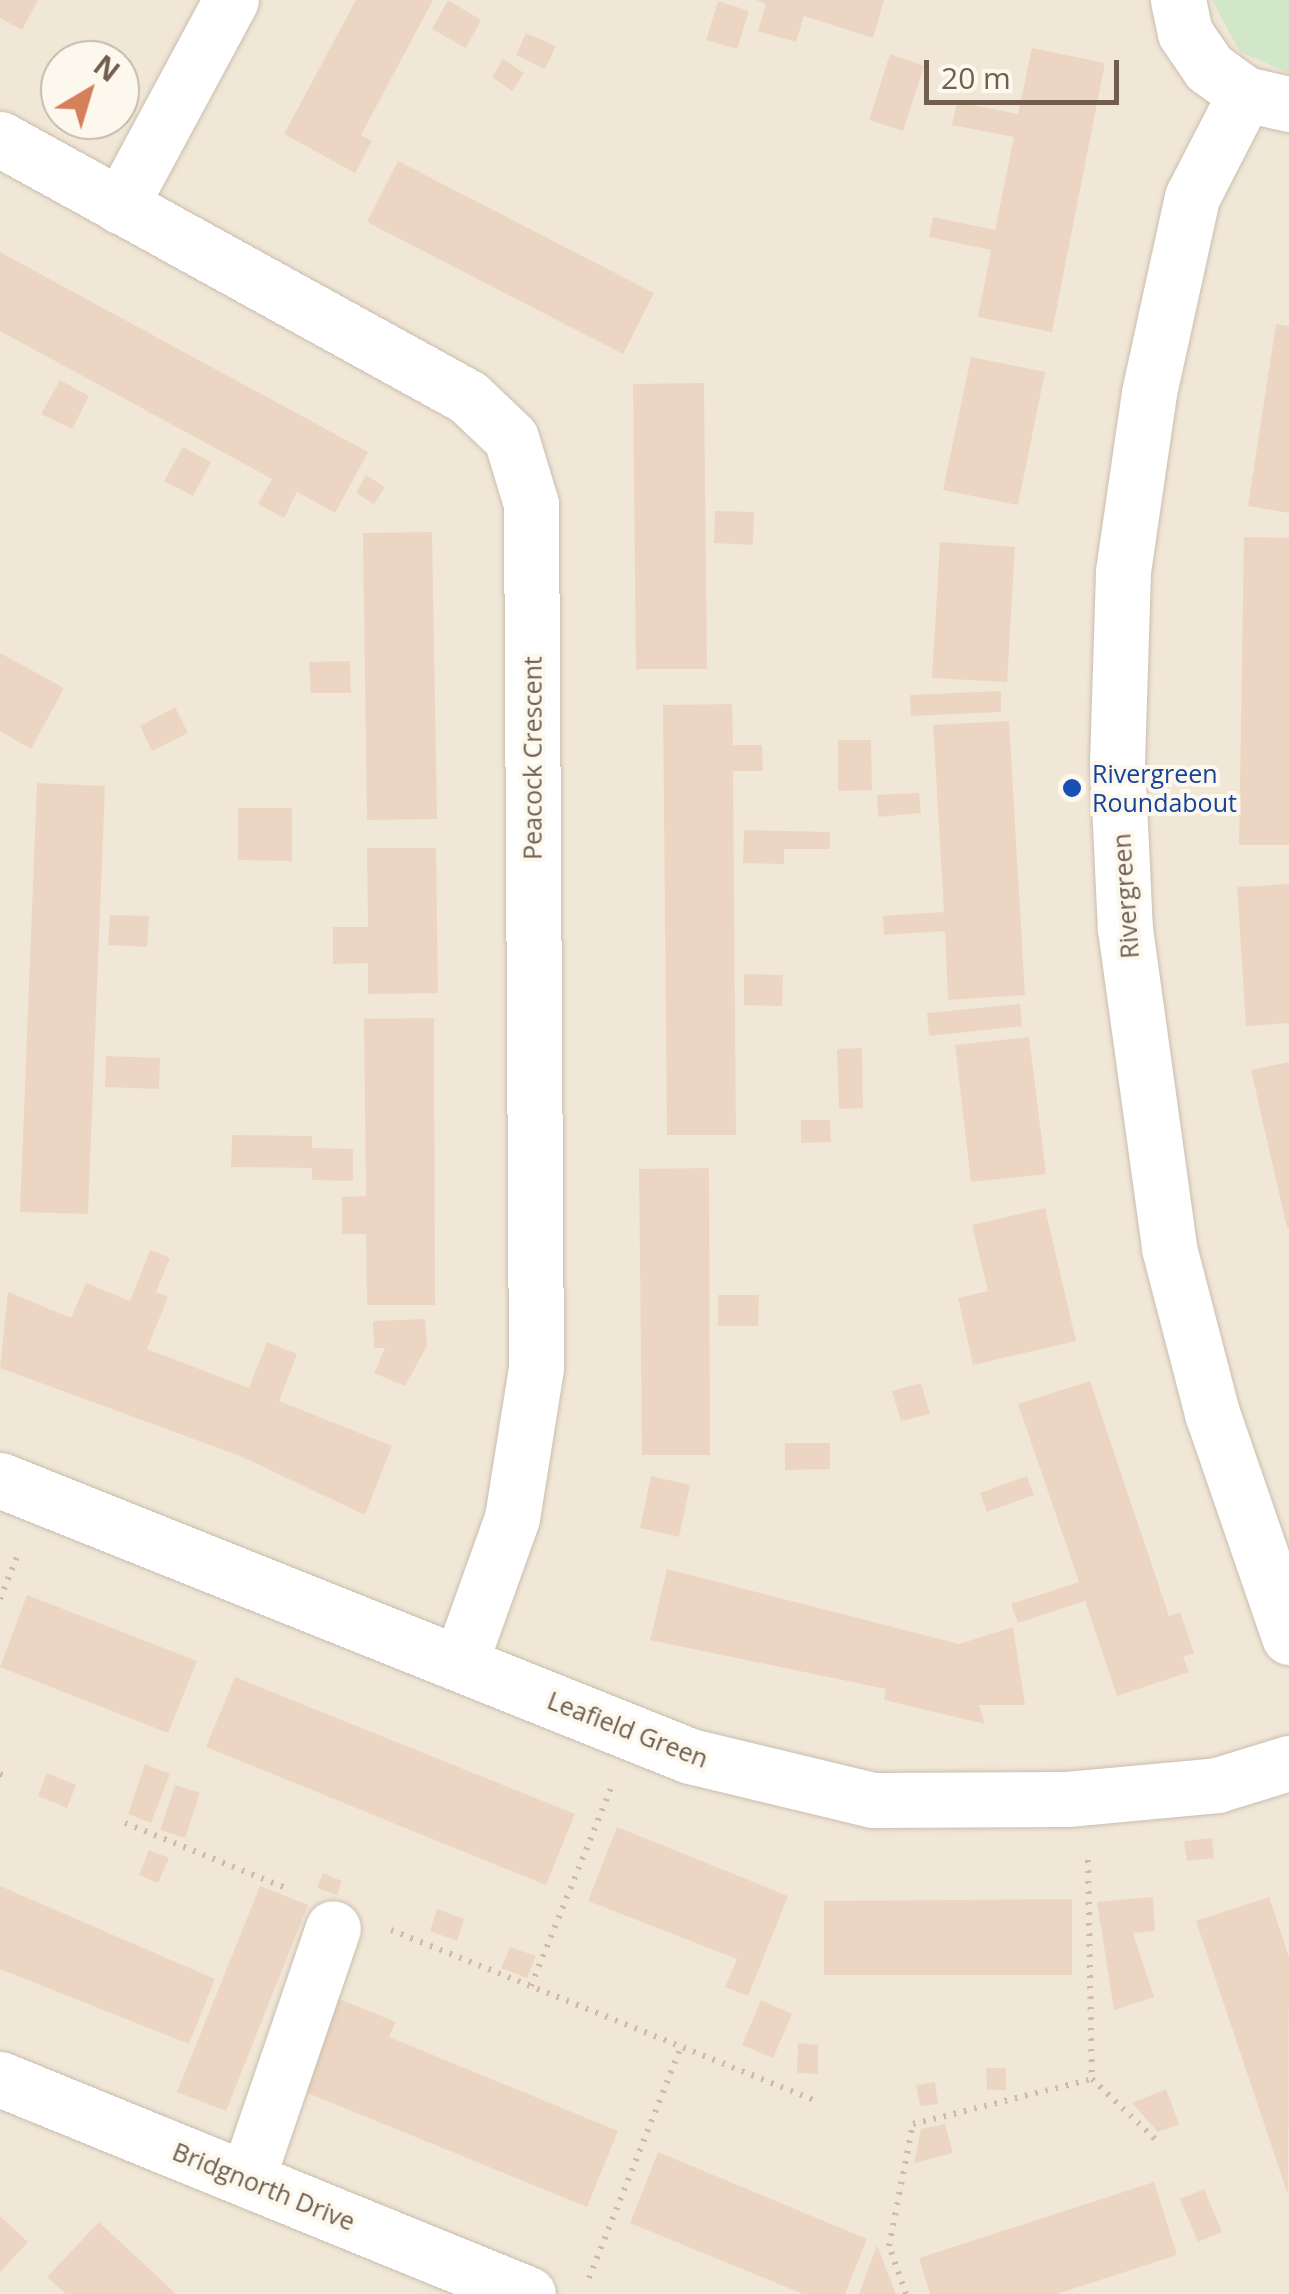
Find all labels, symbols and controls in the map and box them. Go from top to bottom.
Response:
north arrow [40,40,140,140]
scale bar [929,40,1124,102]
text: N [87,46,128,90]
text: 20 m [941,57,1011,98]
street label: Peacock Crescent [517,656,547,860]
place label: Rivergreen Roundabout [1092,759,1237,818]
marker: Rivergreen Roundabout [1061,777,1083,799]
street label: Rivergreen [1106,832,1144,960]
street label: Leafield Green [543,1685,713,1773]
street label: Bridgnorth Drive [168,2136,360,2236]

